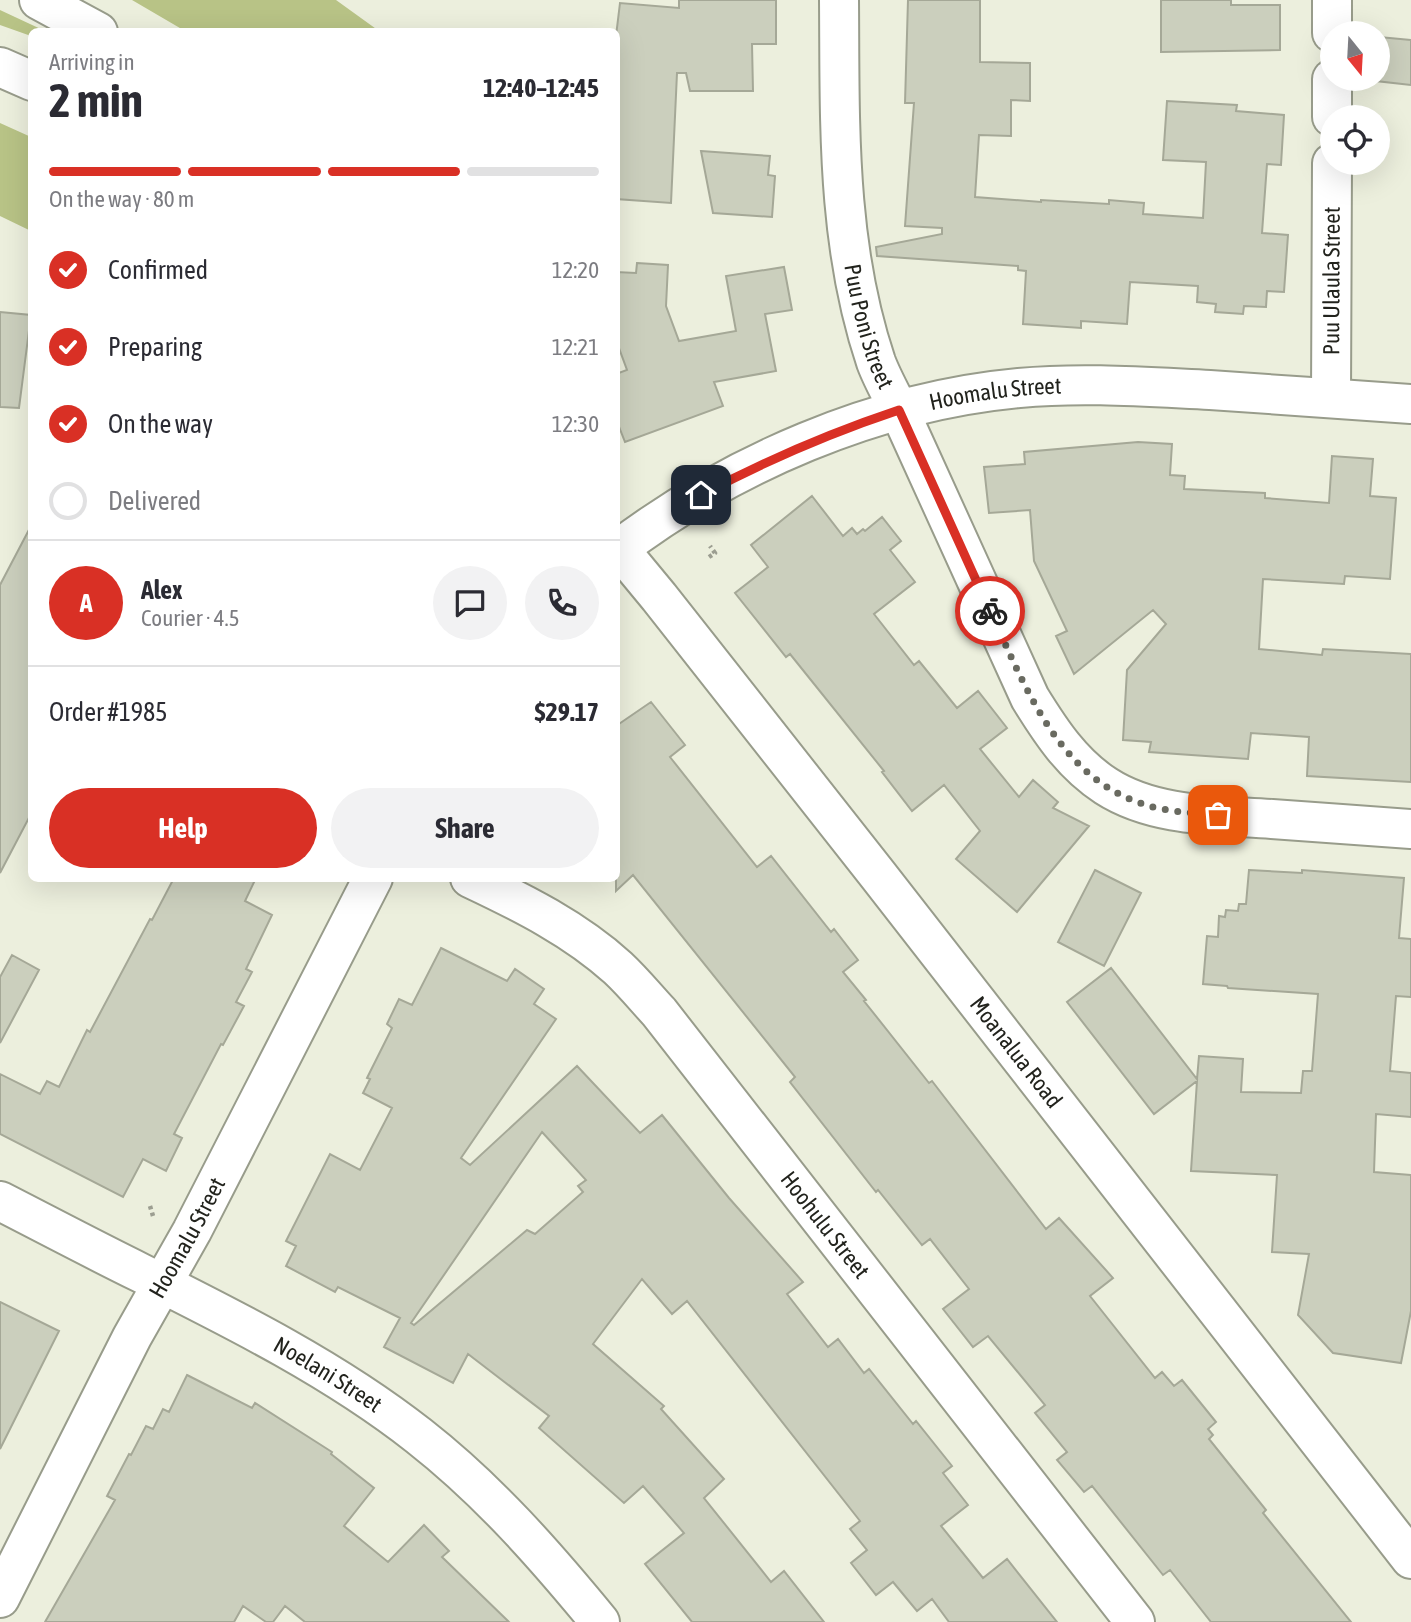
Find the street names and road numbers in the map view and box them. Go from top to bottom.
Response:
street label: Puu Ulaula Street [1318,207,1345,355]
street label: Puu Poni Street [839,262,899,393]
street label: Hoomalu Street [927,372,1062,415]
street label: Moanalua Road [965,991,1067,1113]
street label: Hoohulu Street [775,1166,875,1283]
street label: Hoomalu Street [144,1173,230,1303]
street label: Noelani Street [269,1332,387,1417]

